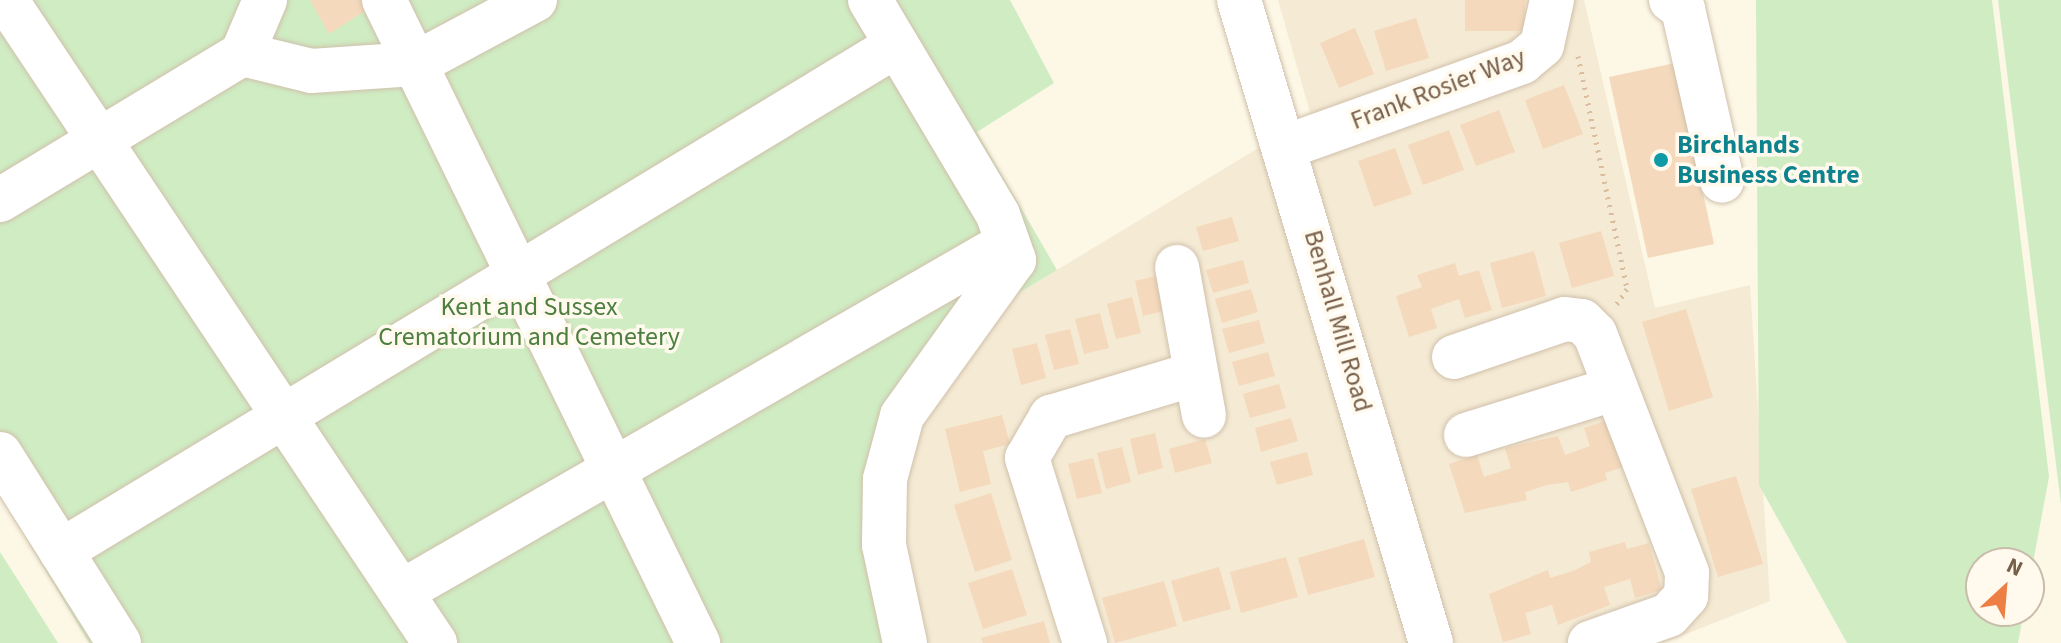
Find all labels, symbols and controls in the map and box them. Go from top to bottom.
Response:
street label: Frank Rosier Way [1346,41,1530,137]
place label: Birchlands Business Centre [1677,129,1860,190]
marker: Birchlands Business Centre [1652,151,1670,169]
street label: Benhall Mill Road [1297,226,1379,416]
park label: Kent and Sussex Crematorium and Cemetery [378,291,680,352]
north arrow [1965,547,2045,627]
text: N [2001,550,2028,585]

